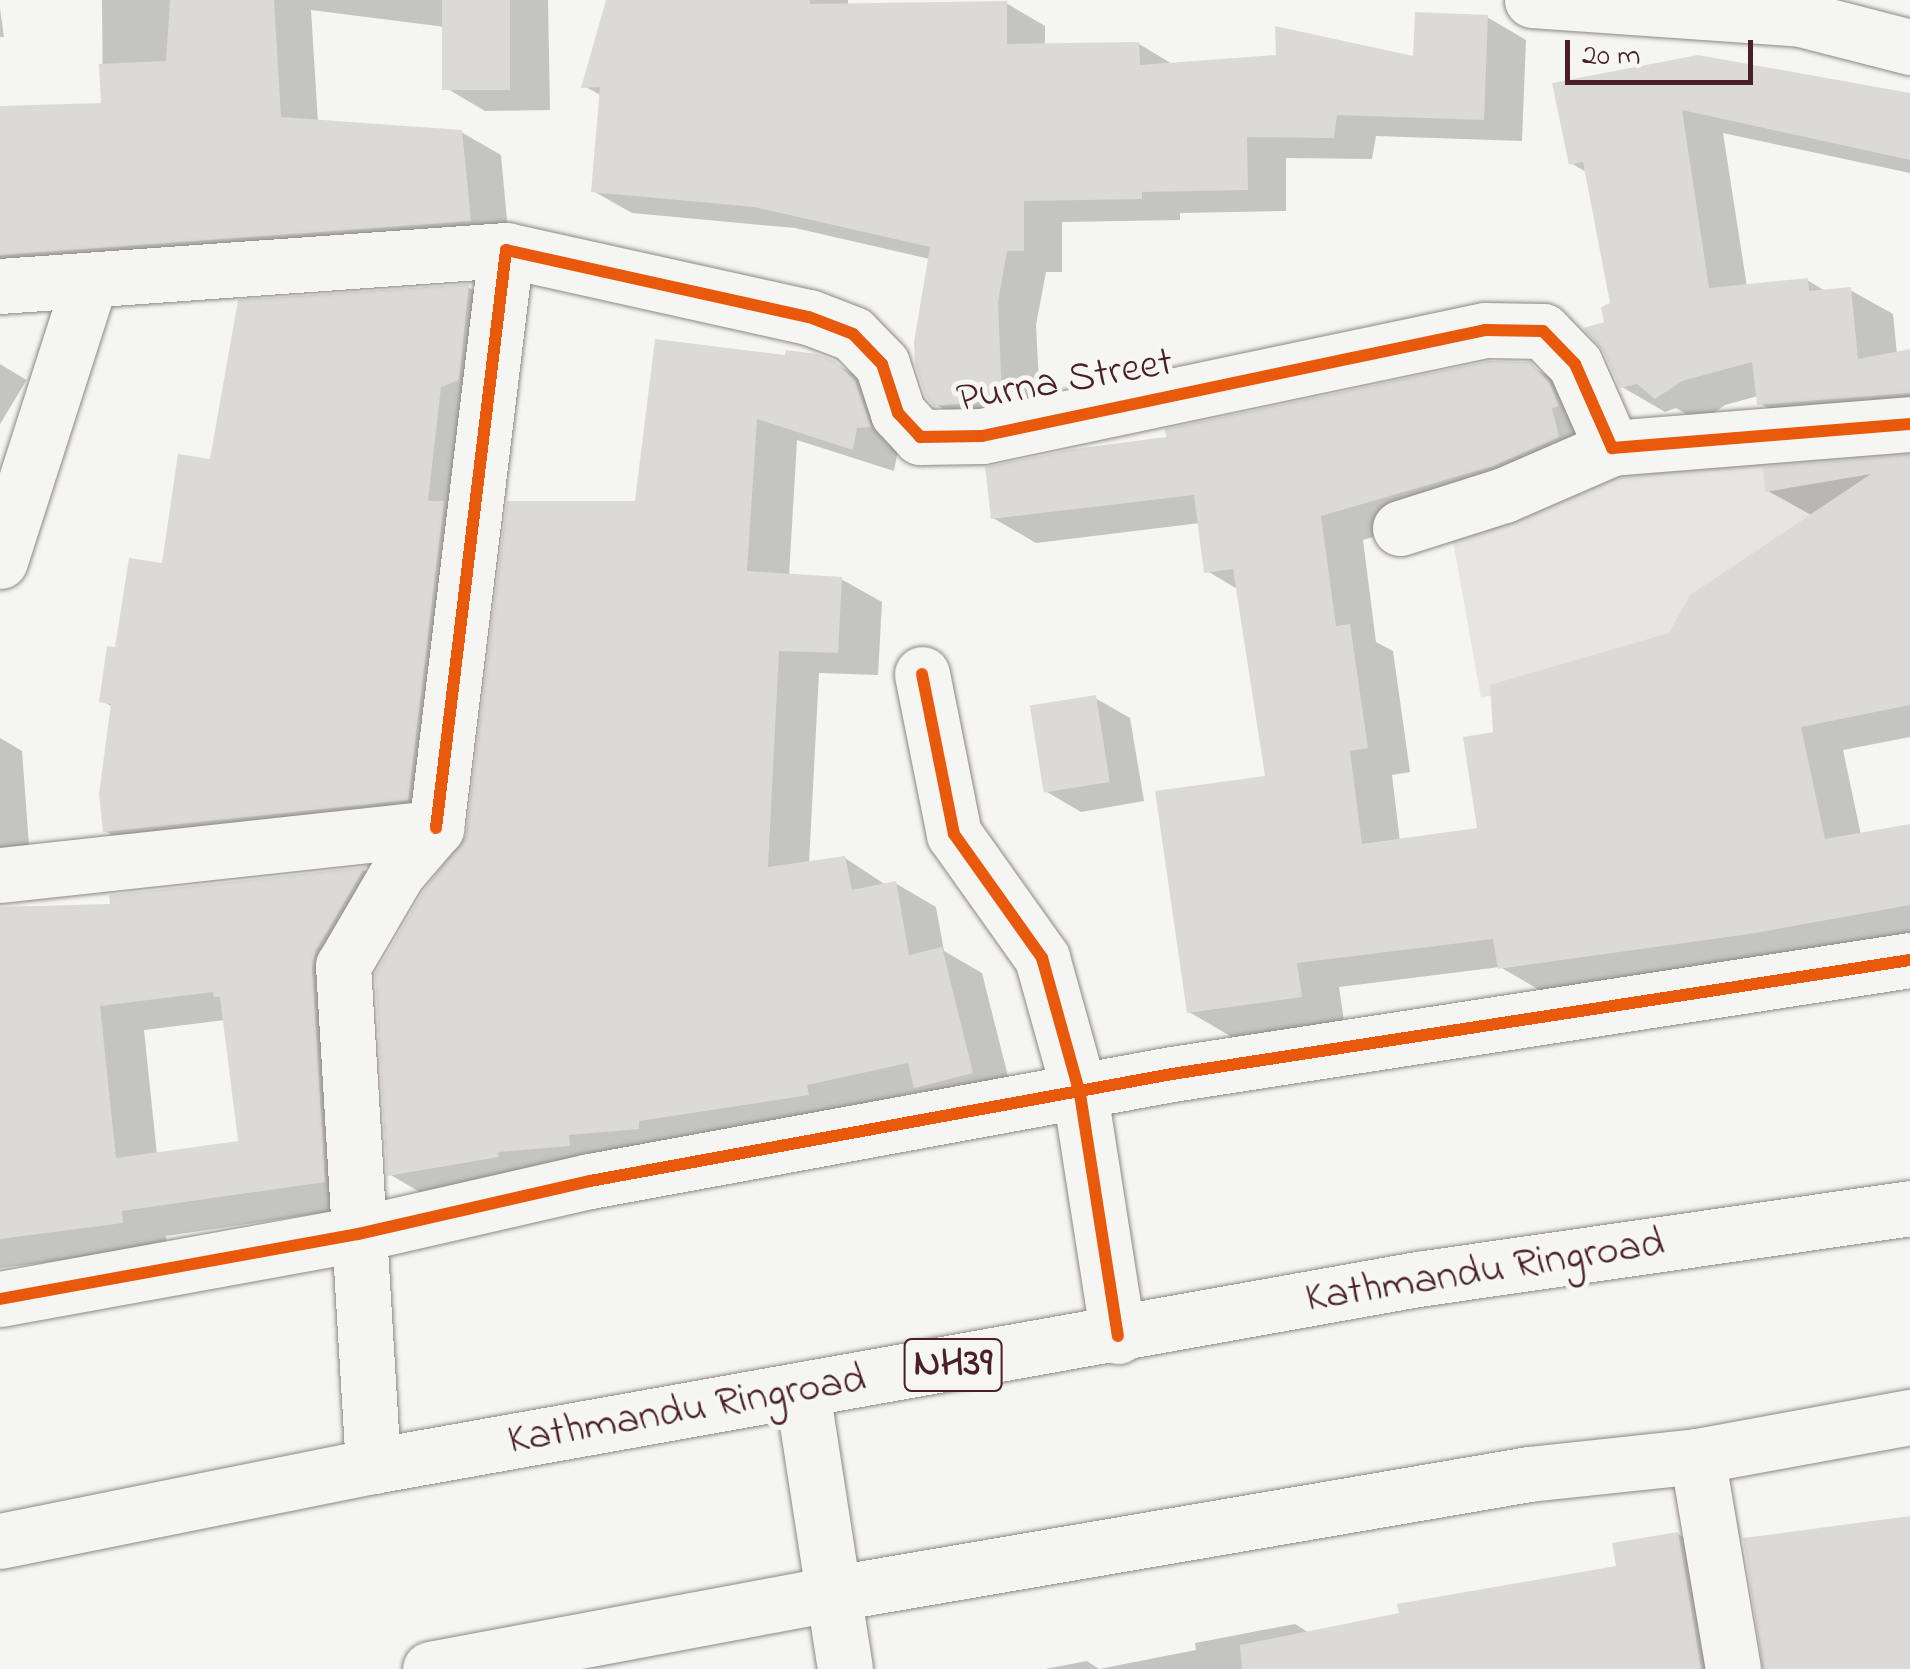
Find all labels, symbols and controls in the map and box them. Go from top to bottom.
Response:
scale bar [1570,20,1758,82]
text: 20 m [1582,35,1641,79]
street label: Purna Street [953,338,1177,426]
street label: Kathmandu Ringroad [1302,1219,1668,1325]
road number: NH39 [903,1330,1003,1400]
street label: Kathmandu Ringroad [504,1355,870,1467]

